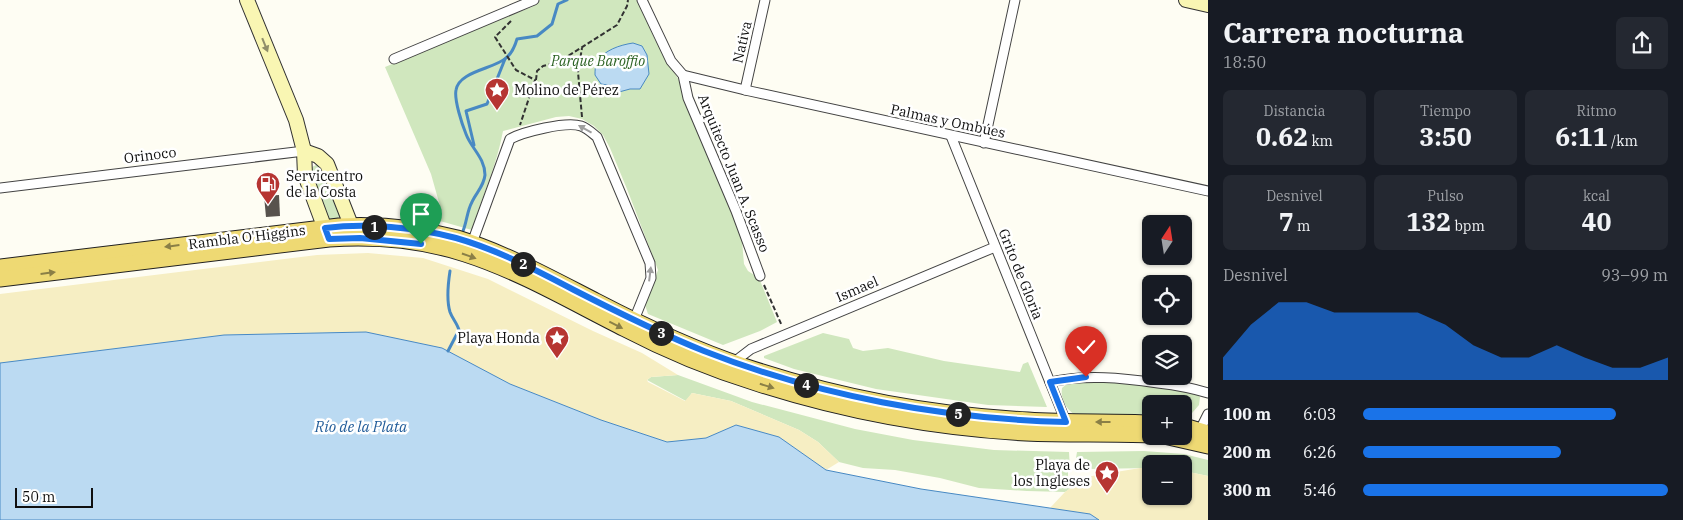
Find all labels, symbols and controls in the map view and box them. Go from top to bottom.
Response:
text: Carrera nocturna [1223,14,1464,51]
button: share [1616,17,1668,69]
street label: Nativa [728,19,756,65]
one-way arrow [262,38,270,52]
park label: Parque Baroffio [550,52,645,70]
text: 18:50 [1223,52,1266,72]
place icon: Molino de Pérez [484,77,510,111]
place label: Molino de Pérez [514,81,619,99]
street label: Arquitecto Juan A. Scasso [694,91,774,255]
street label: Palmas y Ombúes [889,100,1007,142]
text: Distancia [1264,102,1325,120]
text: Tiempo [1420,102,1471,120]
text: Ritmo [1577,102,1617,120]
text: 0.62 [1256,120,1308,153]
text: 3:50 [1419,120,1472,153]
text: 6:11 [1555,120,1608,153]
one-way arrow [578,125,593,133]
text: km [1308,132,1333,150]
text: /km [1608,132,1638,150]
street label: Orinoco [123,143,177,167]
place label: Servicentro de la Costa [286,167,363,201]
fuel station icon: Servicentro de la Costa [255,171,281,205]
text: Desnivel [1266,187,1323,205]
text: Pulso [1427,187,1464,205]
text: kcal [1583,187,1610,205]
pin [400,193,442,244]
icon: arrive [407,200,435,228]
text: 7 [1279,205,1294,238]
text: 132 [1406,205,1451,238]
text: 40 [1581,205,1612,238]
pin: 1 [362,214,386,240]
north arrow [1142,215,1192,265]
map controls [1142,215,1192,505]
text: m [1294,217,1310,235]
text: bpm [1451,217,1485,235]
text: 1 [370,218,379,236]
street label: Rambla O'Higgins [187,221,307,253]
street label: Grito de Gloria [995,226,1048,322]
one-way arrow [164,242,180,250]
pin: 2 [510,252,536,276]
one-way arrow [462,253,477,260]
text: 2 [519,255,528,273]
text: Desnivel [1223,265,1288,285]
text: 93–99 m [1601,265,1668,285]
one-way arrow [646,266,654,282]
one-way arrow [41,269,57,277]
street label: Ismael [833,272,881,306]
button: locate [1142,275,1192,325]
pin: 3 [648,320,674,346]
one-way arrow [609,321,623,329]
text: 3 [657,324,666,342]
place icon: Playa Honda [544,325,570,359]
pin [1065,326,1107,377]
place label: Playa Honda [457,329,540,347]
icon: check [1072,333,1100,361]
button: layers [1142,335,1192,385]
pin: 4 [794,372,818,398]
text: 4 [802,376,811,394]
one-way arrow [759,383,774,391]
button: + [1142,395,1192,445]
pin: 5 [946,402,970,426]
text: 100 m [1223,404,1271,424]
text: 6:03 [1303,404,1336,424]
text: 5 [954,405,963,423]
water label: Río de la Plata [314,417,408,436]
one-way arrow [1094,418,1110,426]
text: 200 m [1223,442,1271,462]
text: 6:26 [1303,442,1336,462]
button: − [1142,455,1192,505]
place label: Playa de los Ingleses [1014,456,1090,490]
place icon: Playa de los Ingleses [1094,460,1120,494]
text: 300 m [1223,480,1271,500]
text: 5:46 [1303,480,1336,500]
scale bar [15,485,92,508]
text: 50 m [22,488,55,506]

